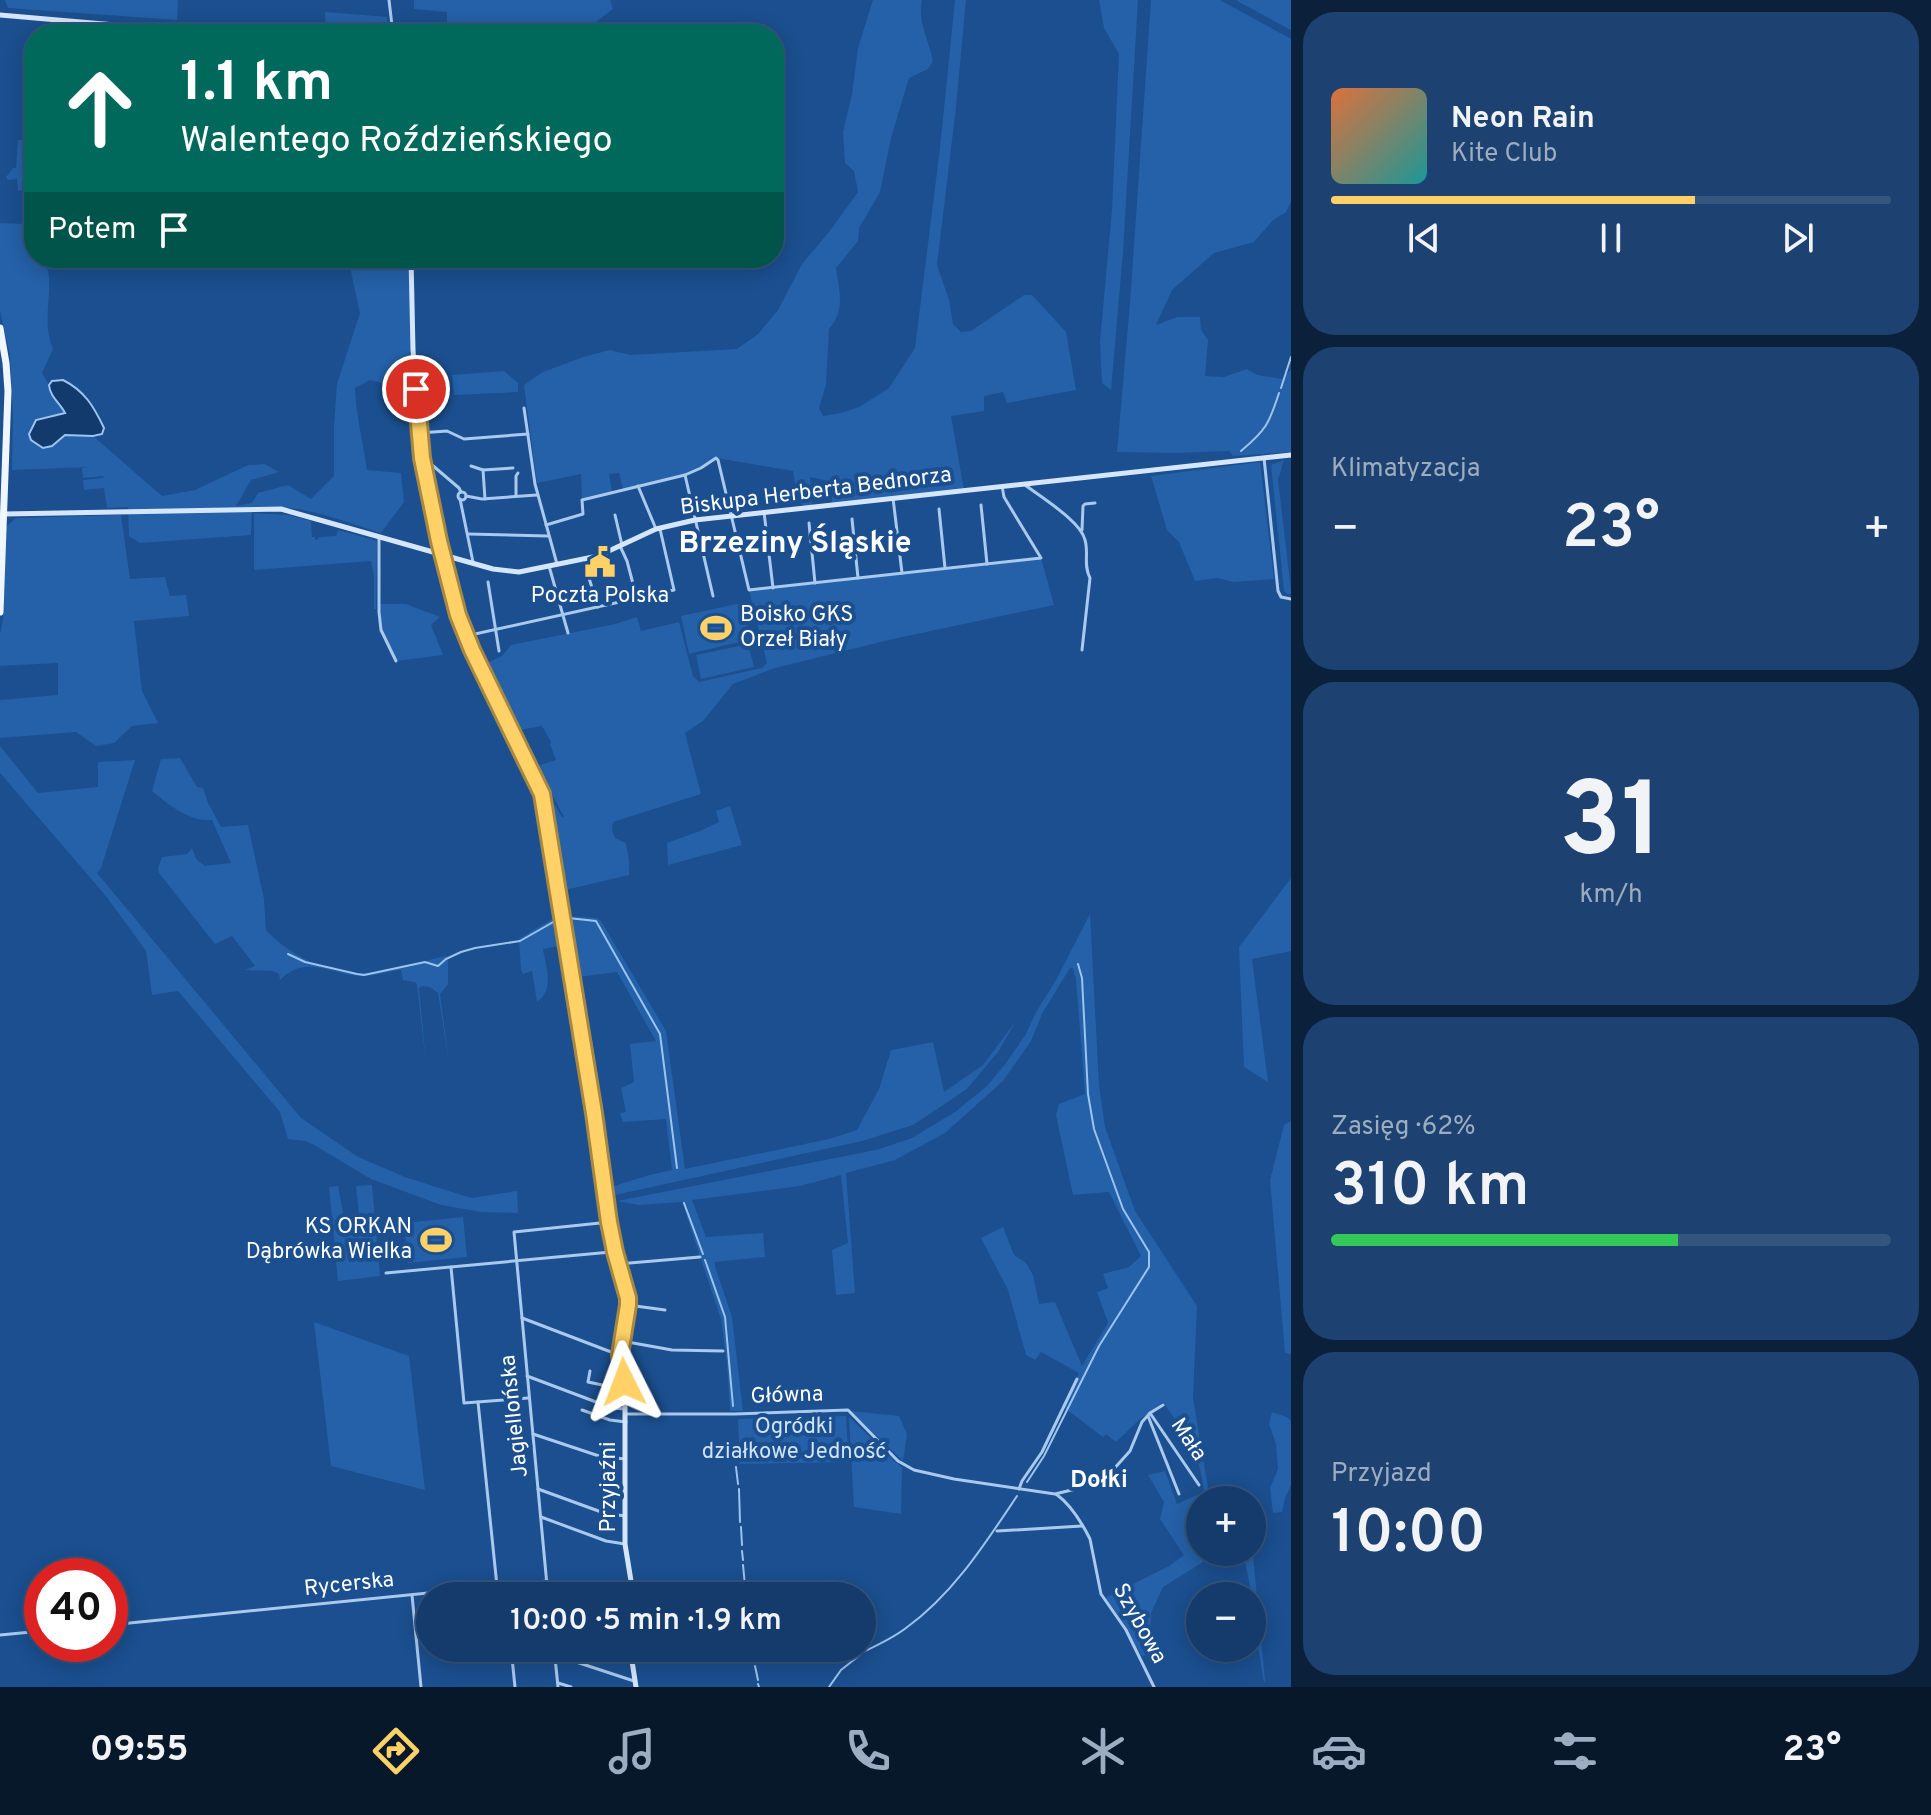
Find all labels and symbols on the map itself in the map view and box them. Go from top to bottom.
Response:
pin [382,355,450,423]
street label: Biskupa Herberta Bednorza [679,462,953,522]
district label: Brzeziny Śląskie [679,523,911,563]
public building icon: Poczta Polska [583,545,617,579]
place label: Poczta Polska [531,583,669,610]
place label: Boisko GKS Orzeł Biały [740,602,853,654]
sports icon: Boisko GKS Orzeł Biały [699,611,733,645]
place label: KS ORKAN Dąbrówka Wielka [246,1214,412,1266]
sports icon: KS ORKAN Dąbrówka Wielka [419,1223,453,1257]
position arrow [582,1340,666,1424]
street label: Jagiellońska [495,1353,535,1479]
street label: Główna [750,1381,824,1411]
street label: Mała [1164,1413,1212,1467]
park label: Ogródki działkowe Jedność [702,1414,886,1466]
street label: Przyjaźni [596,1442,623,1533]
district label: Dołki [1070,1466,1128,1496]
speed limit sign: 40 [24,1558,128,1662]
street label: Rycerska [303,1567,395,1603]
street label: Szybowa [1106,1579,1172,1669]

